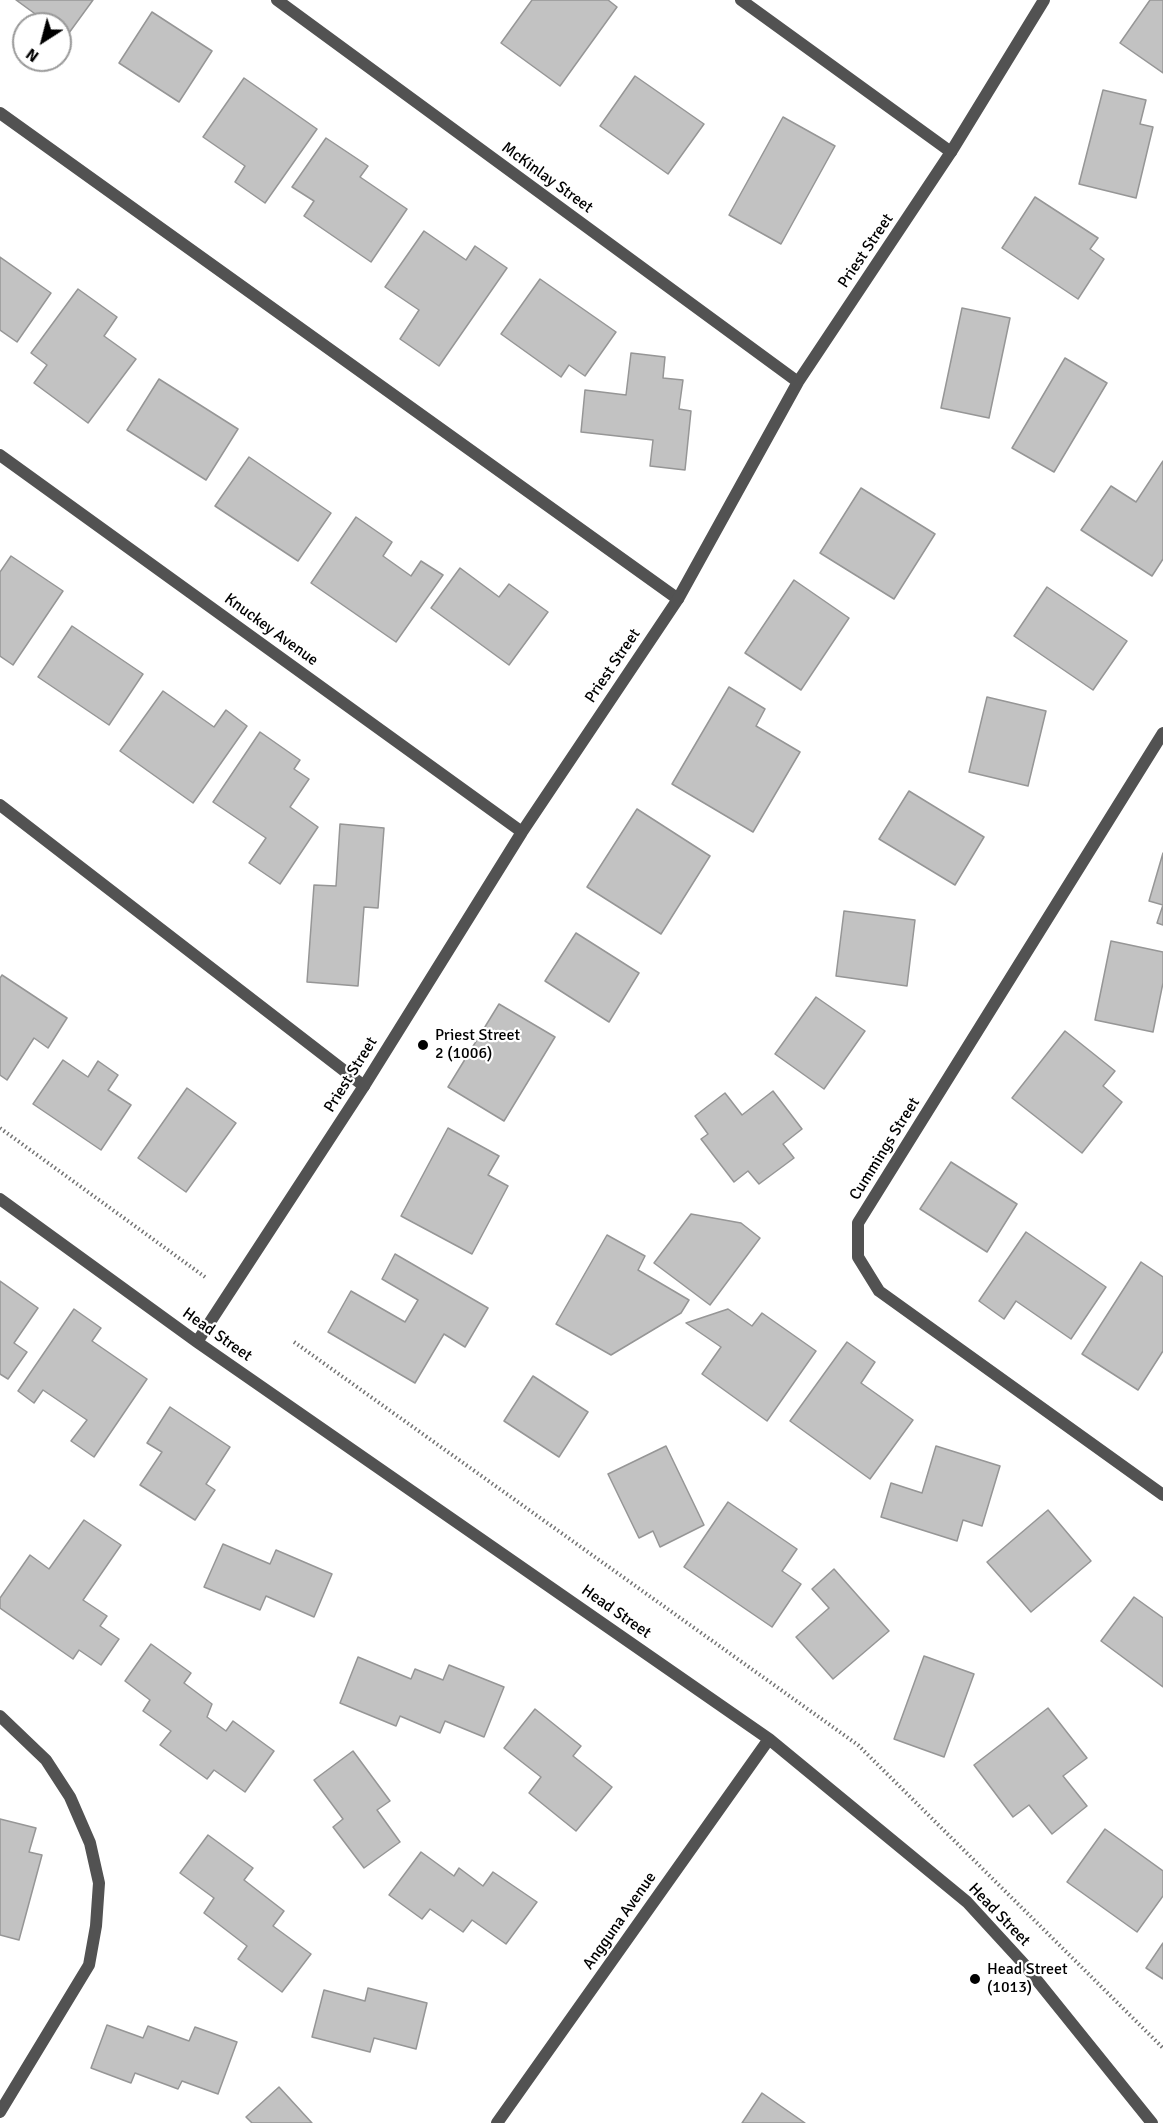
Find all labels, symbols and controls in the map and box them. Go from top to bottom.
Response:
north arrow [12,12,72,72]
text: N [22,44,43,66]
street label: McKinlay Street [498,138,596,218]
street label: Priest Street [834,210,898,292]
street label: Knuckey Avenue [220,590,322,670]
street label: Priest Street [581,625,645,707]
place label: Priest Street 2 (1006) [435,1026,520,1064]
street label: Priest Street [320,1034,382,1116]
marker: Priest Street 2 (1006) [416,1038,430,1052]
street label: Cummings Street [846,1094,924,1204]
street label: Head Street [179,1304,255,1366]
street label: Head Street [578,1581,654,1643]
street label: Angguna Avenue [579,1869,661,1973]
street label: Head Street [964,1879,1034,1951]
place label: Head Street (1013) [987,1960,1068,1998]
marker: Head Street (1013) [968,1972,982,1986]

